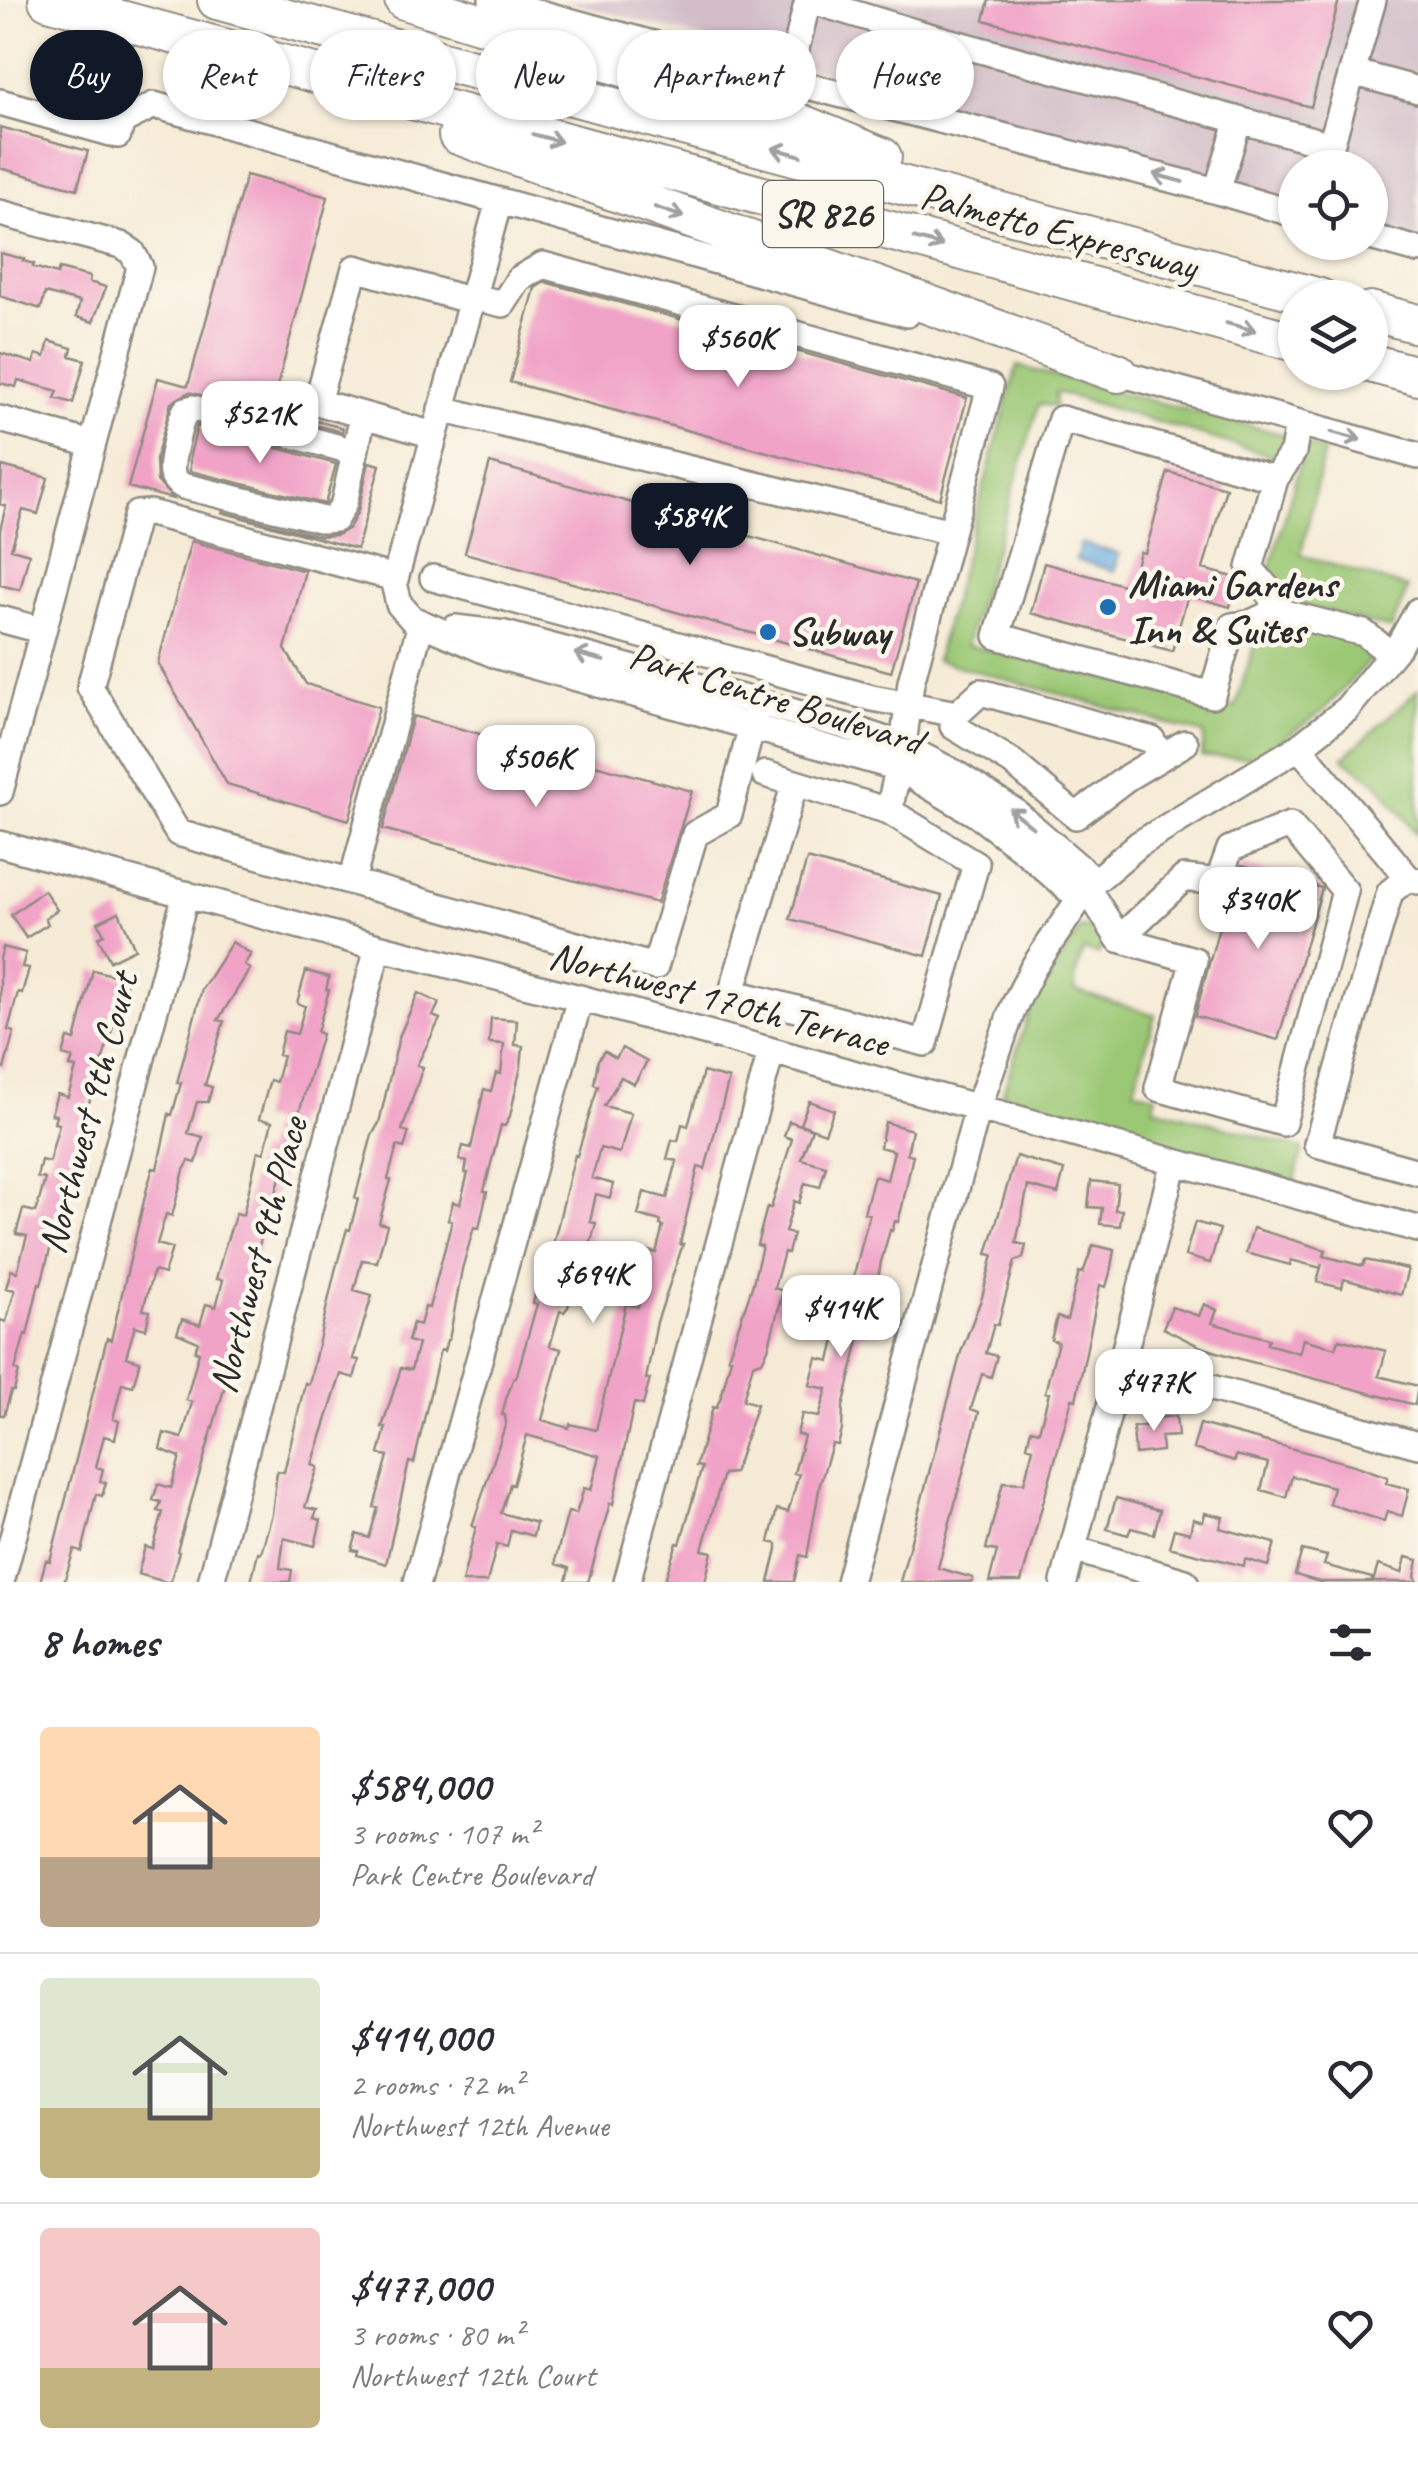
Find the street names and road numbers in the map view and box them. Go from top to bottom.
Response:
street label: Palmetto Expressway [915,170,1205,293]
road number: SR 826 [763,181,883,247]
street label: Park Centre Boulevard [624,630,934,768]
street label: Northwest 170th Terrace [544,930,897,1069]
street label: Northwest 9th Court [26,963,150,1259]
street label: Northwest 9th Place [197,1109,320,1398]

